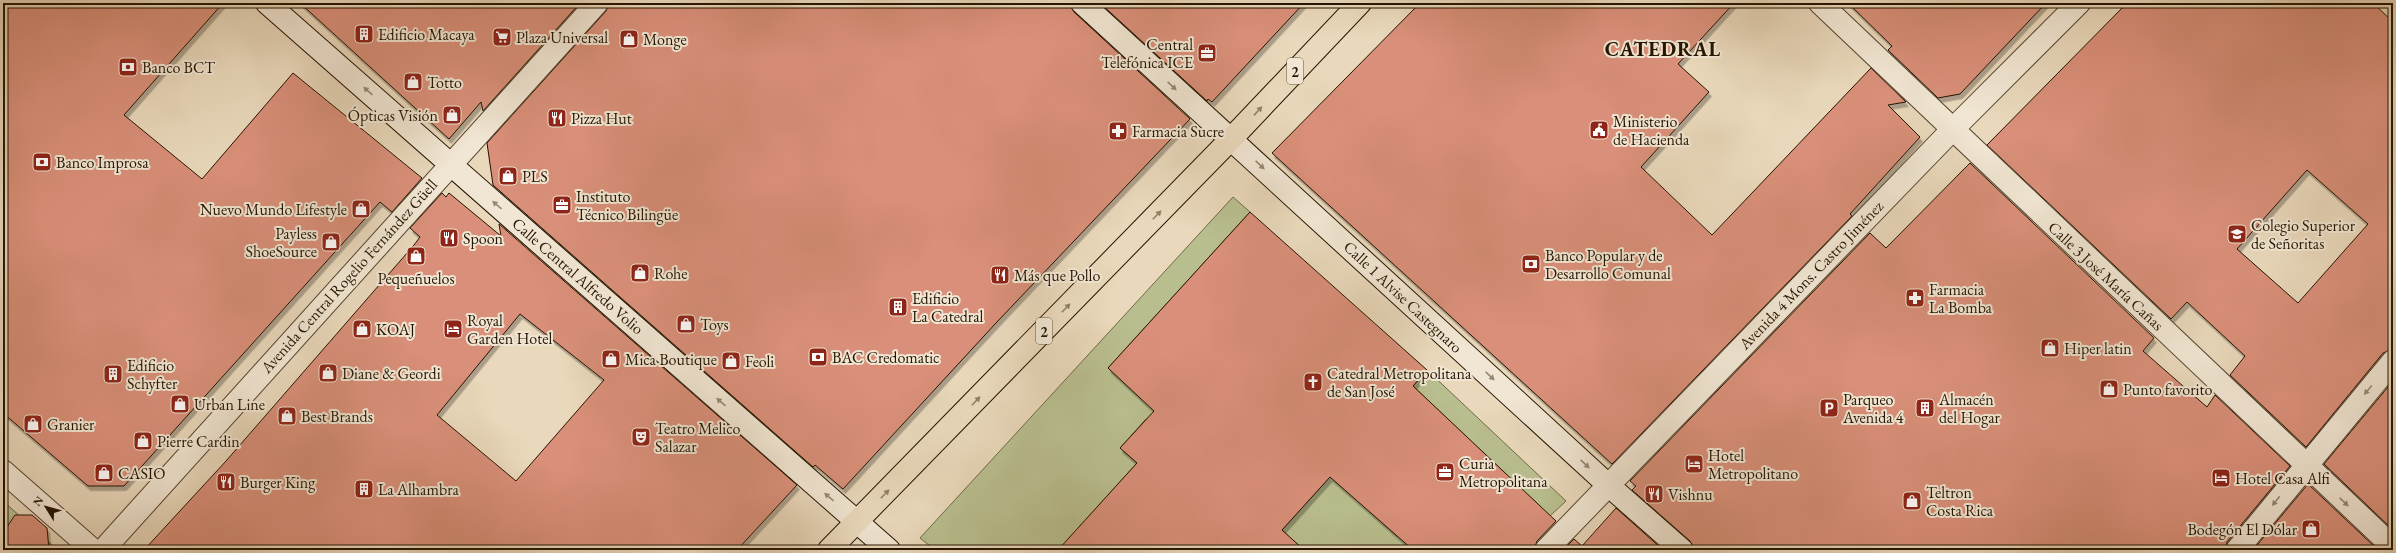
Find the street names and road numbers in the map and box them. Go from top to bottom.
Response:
road number: 2 [1287,58,1303,84]
street label: Avenida Central Rogelio Fernández Güell [255,174,442,378]
street label: Avenida 4 Mons. Castro Jiménez [1733,196,1888,355]
street label: Calle Central Alfredo Volio [508,213,648,339]
street label: Calle 3 José María Cañas [2044,217,2168,335]
street label: Calle 1 Alvise Castegnaro [1339,236,1467,358]
road number: 2 [1036,318,1052,344]

